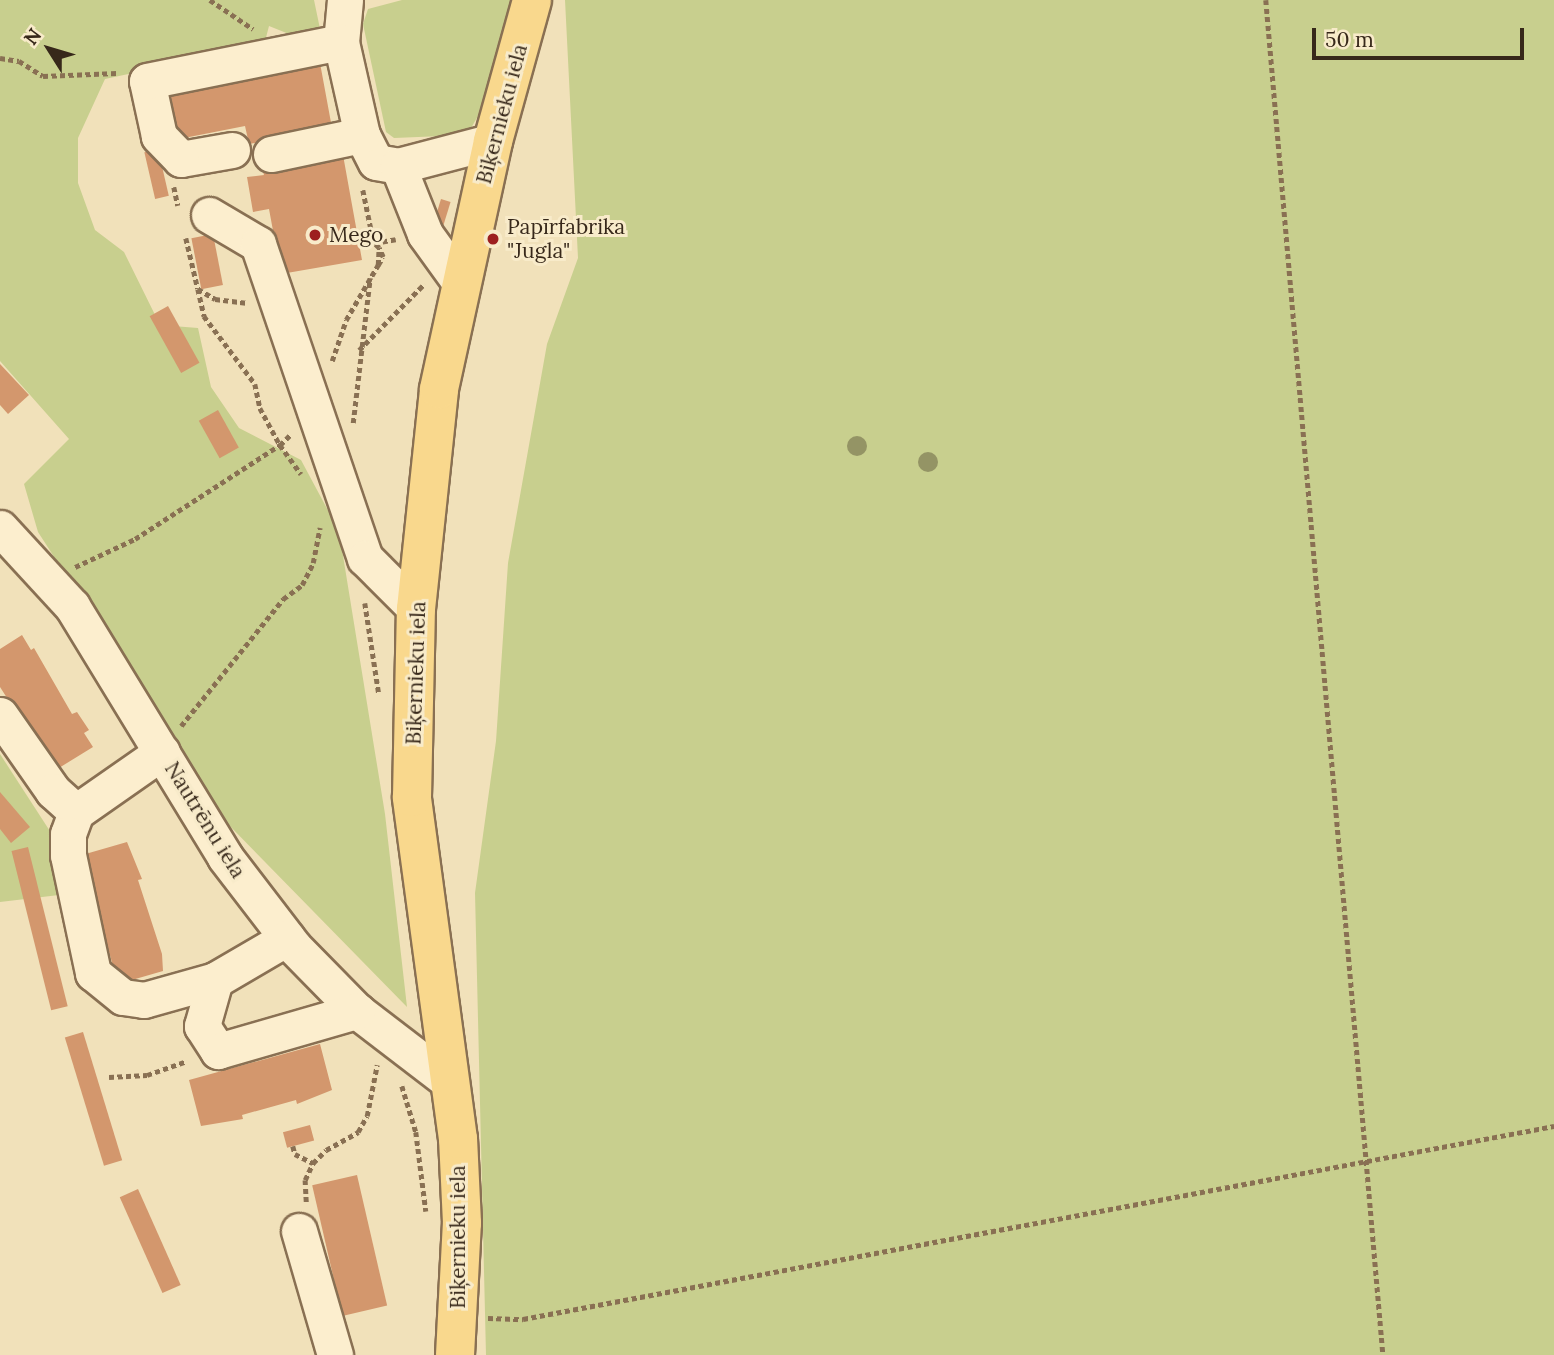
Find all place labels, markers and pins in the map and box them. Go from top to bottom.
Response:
place label: Papīrfabrika "Jugla" [507,214,625,264]
place label: Mego [329,222,383,248]
marker: Mego [307,227,323,243]
marker: Papīrfabrika "Jugla" [485,231,501,247]

